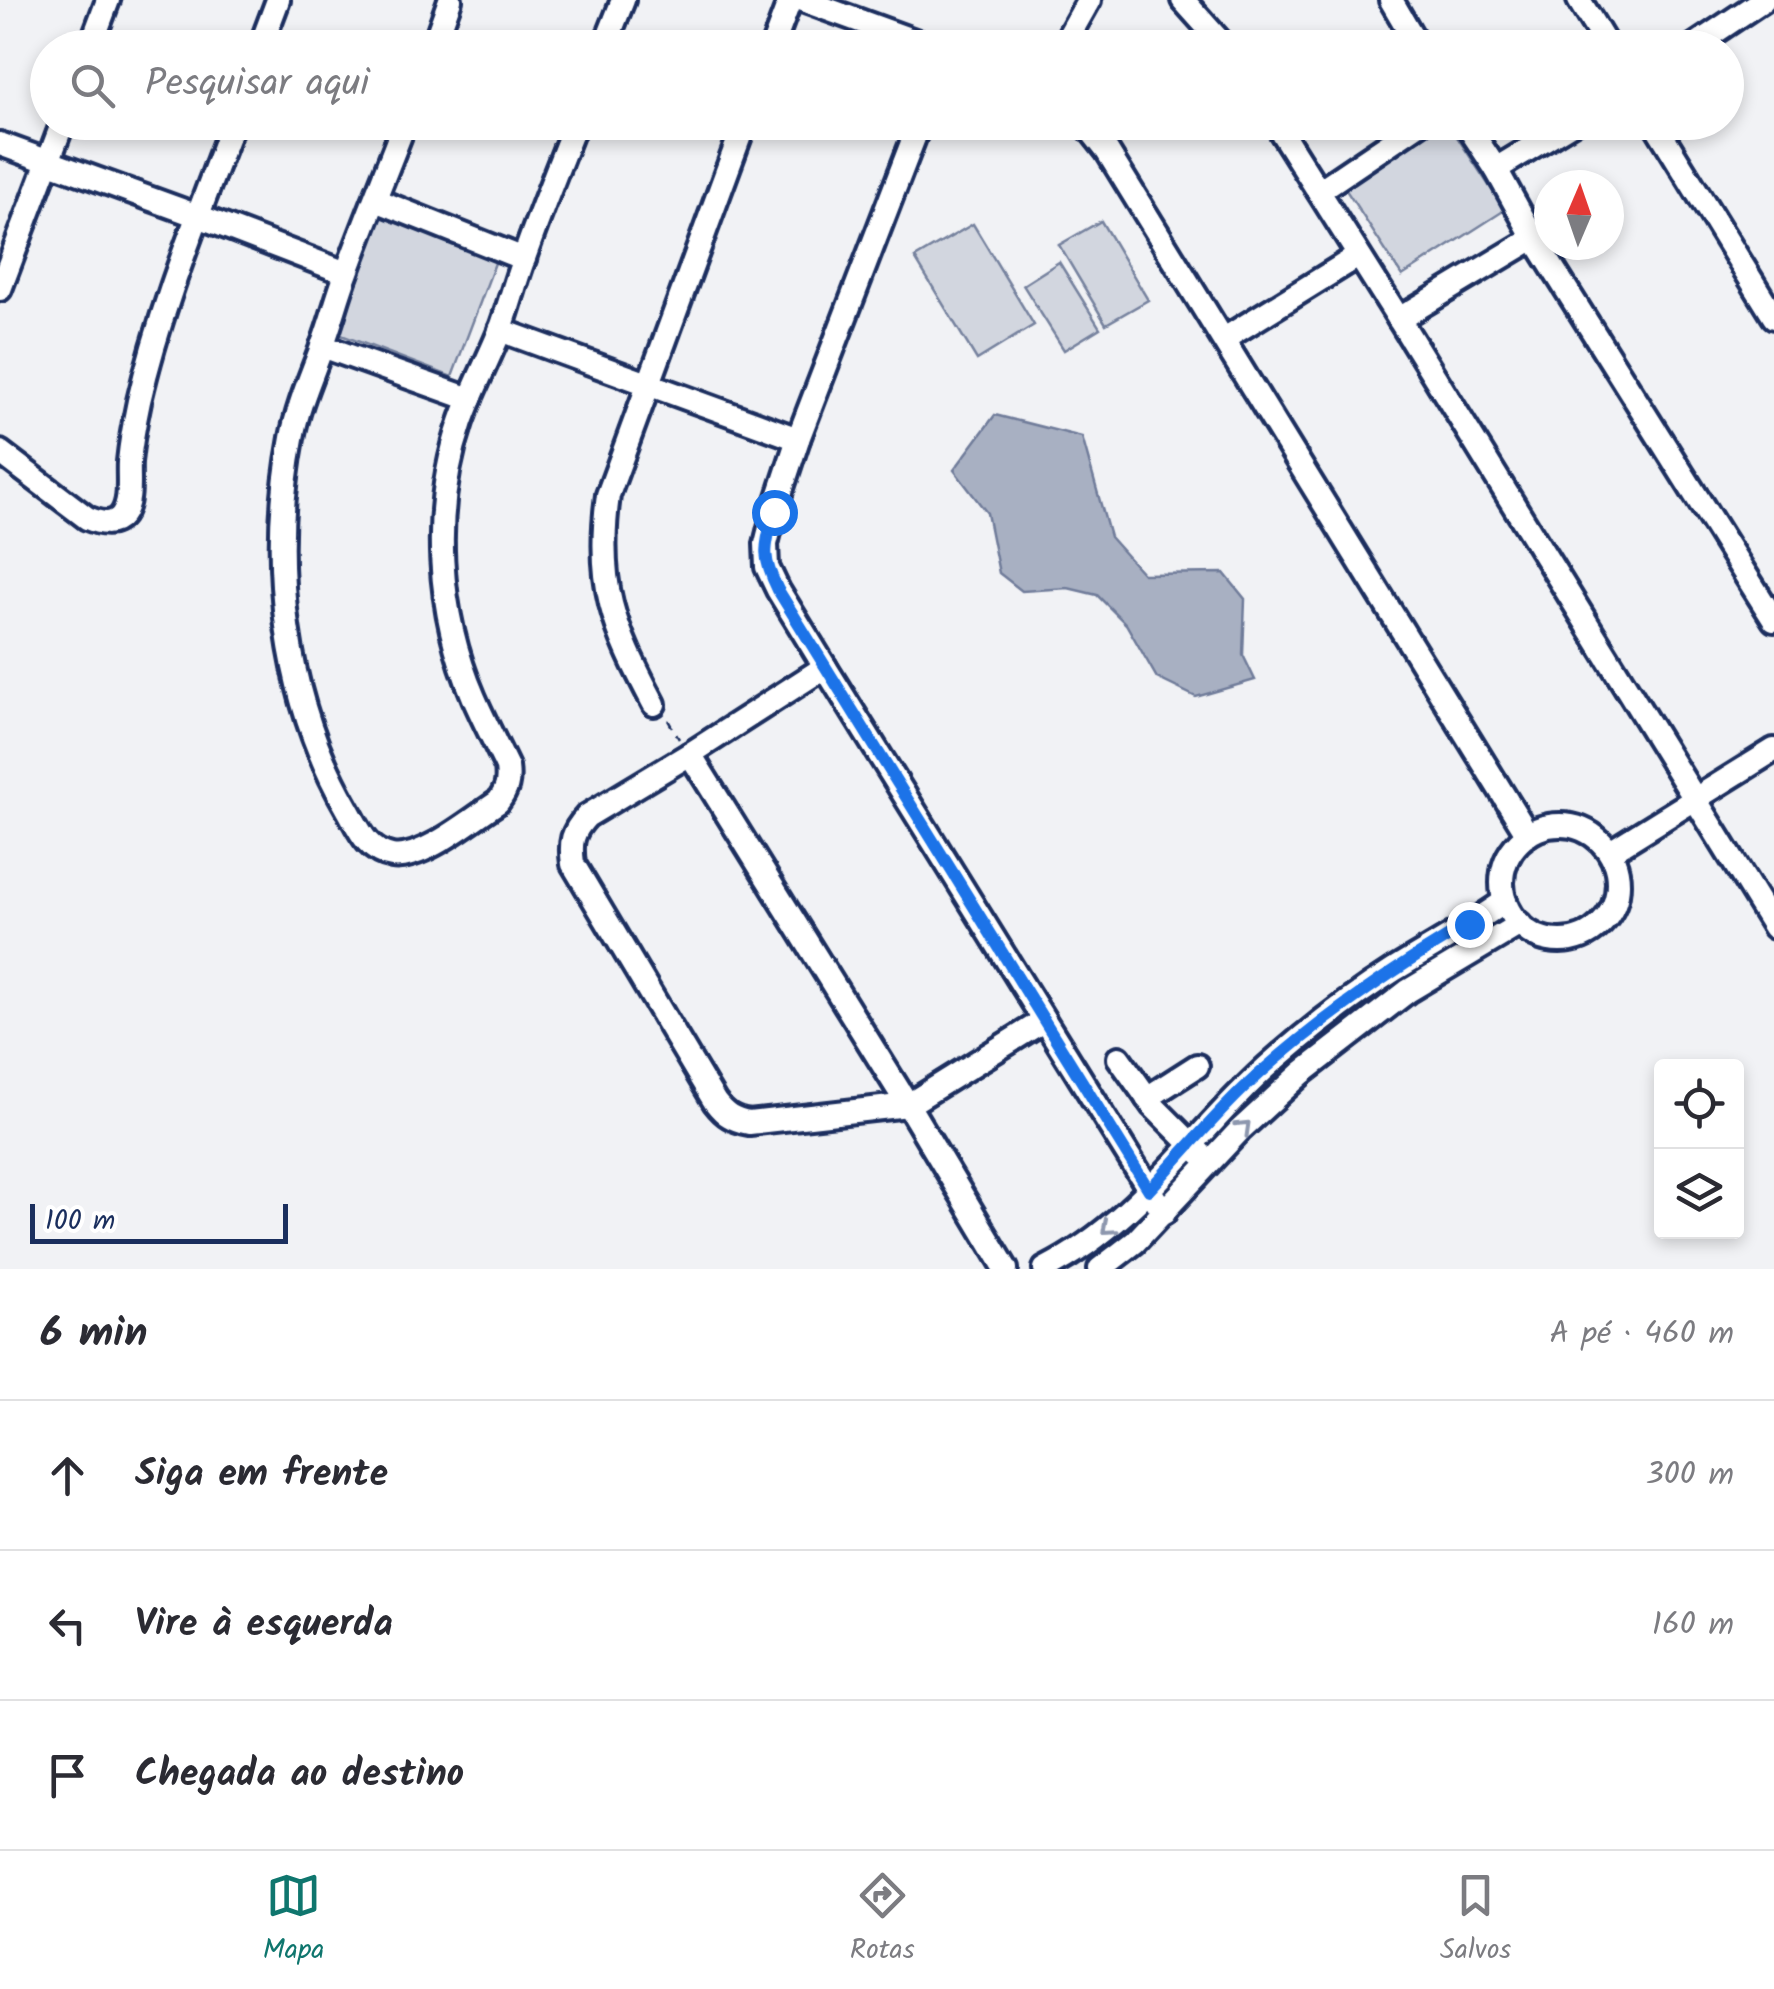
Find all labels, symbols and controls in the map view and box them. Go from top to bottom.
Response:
search box [30,30,1744,140]
text: Pesquisar aqui [145,55,369,115]
icon: search [65,58,120,113]
north arrow [1534,170,1624,260]
route start [752,490,798,536]
route end [1447,902,1493,948]
map controls [1654,1059,1744,1239]
button: locate [1654,1059,1744,1149]
one-way arrow [1232,1121,1250,1139]
button: layers [1654,1149,1744,1239]
scale bar [30,1199,288,1244]
text: 100 m [45,1199,115,1244]
one-way arrow [1101,1217,1120,1235]
text: 6 min [40,1301,148,1368]
text: A pé · 460 m [1549,1309,1734,1360]
text: Siga em frente [135,1445,388,1505]
icon: ahead [40,1448,95,1503]
text: 300 m [1645,1450,1734,1501]
text: Vire à esquerda [135,1595,393,1655]
icon: left [40,1598,95,1653]
text: 160 m [1652,1600,1734,1651]
text: Chegada ao destino [135,1745,464,1805]
icon: arrive [40,1748,95,1803]
tab: Mapa [263,1868,324,1973]
tab: Rotas [850,1868,915,1973]
tab: Salvos [1440,1868,1511,1973]

